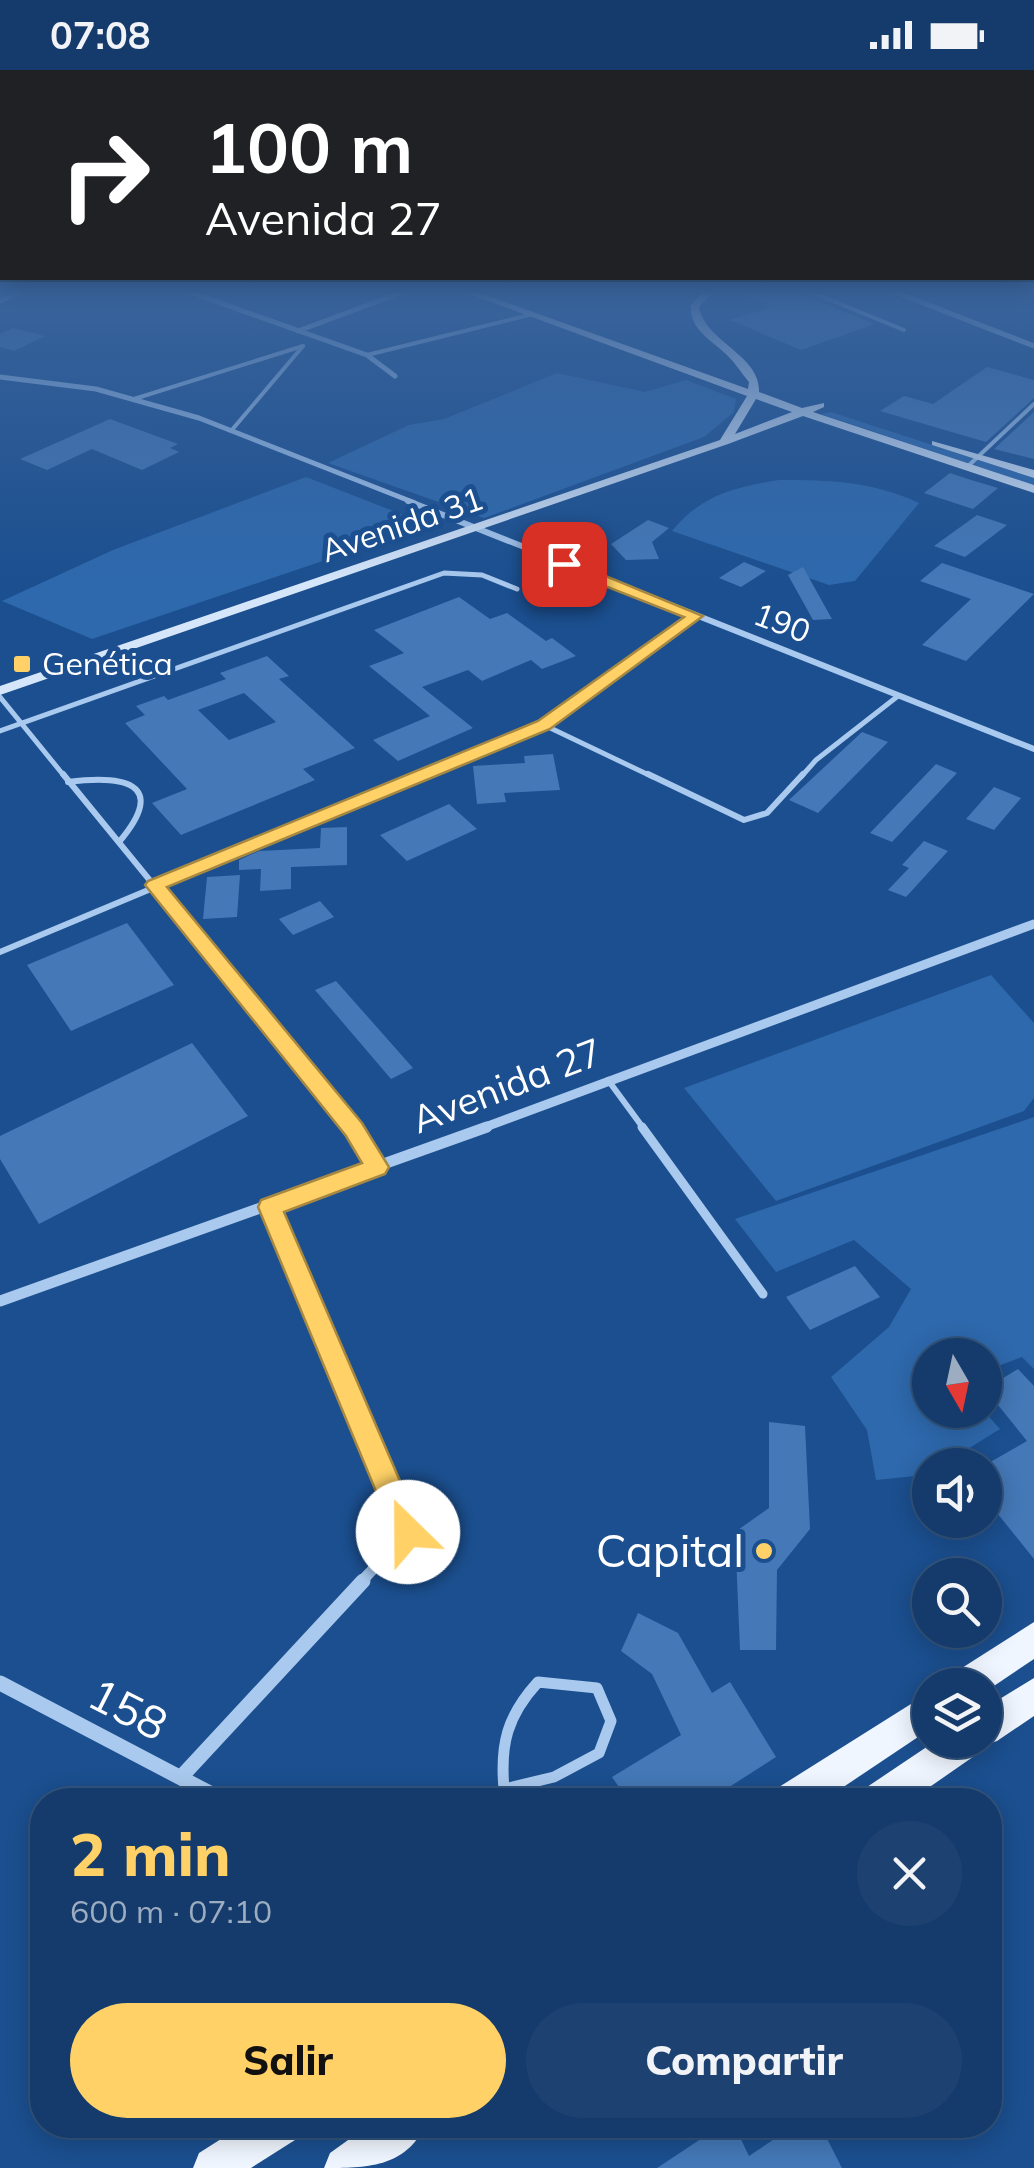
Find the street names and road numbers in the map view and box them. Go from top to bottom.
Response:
street label: Avenida 31 [316,478,488,570]
street label: 190 [748,593,816,651]
street label: Avenida 27 [405,1027,609,1143]
street label: 158 [80,1665,177,1751]

